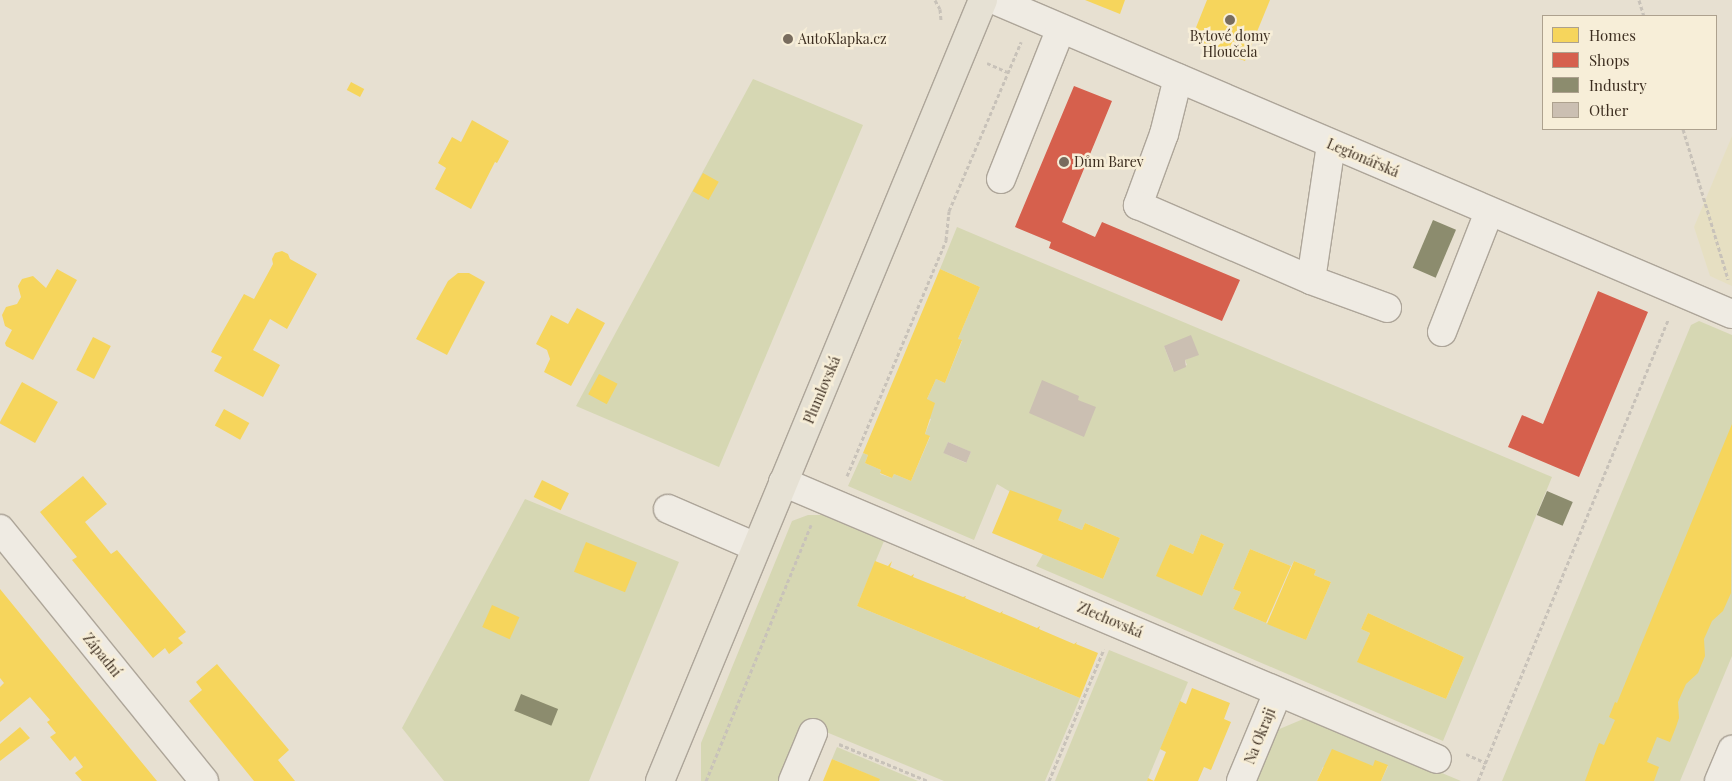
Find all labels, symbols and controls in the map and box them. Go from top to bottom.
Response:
marker: Bytové domy Hloučela [1224,14,1236,26]
legend [1542,15,1717,130]
text: Homes [1589,25,1636,45]
place label: Bytové domy Hloučela [1190,28,1270,60]
place label: AutoKlapka.cz [798,31,887,47]
marker: AutoKlapka.cz [782,33,794,45]
text: Shops [1589,50,1630,70]
text: Industry [1589,75,1647,95]
text: Other [1589,100,1629,120]
street label: Legionářská [1324,135,1402,181]
place label: Dům Barev [1074,154,1144,170]
marker: Dům Barev [1058,156,1070,168]
street label: Plumlovská [800,354,844,426]
street label: Zlechovská [1075,599,1145,641]
street label: Západní [79,630,125,680]
street label: Na Okraji [1241,705,1279,767]

